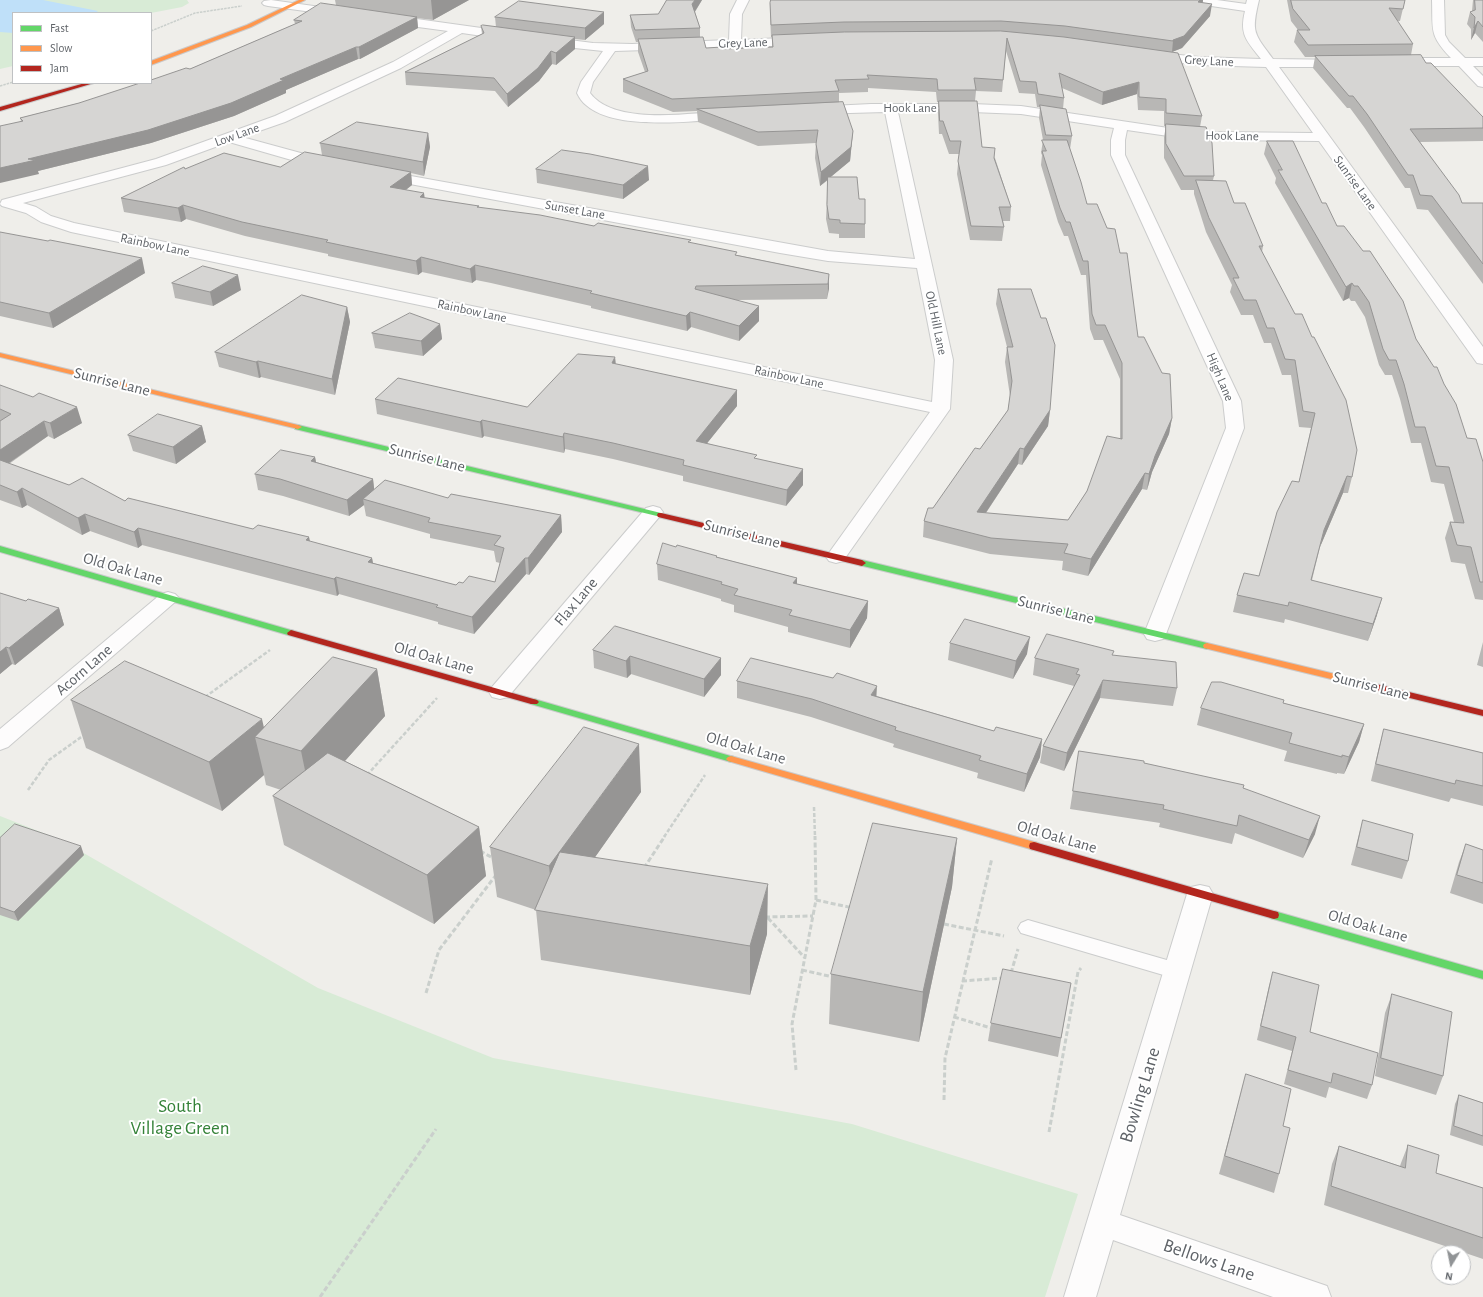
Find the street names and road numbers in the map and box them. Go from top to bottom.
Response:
street label: Grey Lane [718,34,768,52]
street label: Grey Lane [1184,52,1234,70]
street label: Hook Lane [883,100,937,116]
street label: Low Lane [213,120,261,150]
street label: Hook Lane [1205,128,1259,144]
street label: Sunrise Lane [1330,153,1380,213]
street label: Sunset Lane [544,197,606,223]
street label: Rainbow Lane [119,230,191,260]
street label: Old Hill Lane [922,290,950,356]
street label: Rainbow Lane [436,296,508,326]
street label: High Lane [1203,350,1237,404]
street label: Rainbow Lane [753,362,825,392]
street label: Sunrise Lane [72,363,152,401]
street label: Sunrise Lane [387,439,467,477]
street label: Sunrise Lane [702,515,782,553]
street label: Old Oak Lane [81,548,165,590]
street label: Flax Lane [550,574,602,630]
street label: Sunrise Lane [1016,591,1096,629]
street label: Old Oak Lane [392,637,476,679]
street label: Acorn Lane [52,640,116,700]
street label: Sunrise Lane [1331,667,1411,705]
street label: Old Oak Lane [704,727,788,769]
street label: Old Oak Lane [1015,816,1099,858]
street label: Old Oak Lane [1326,905,1410,947]
street label: Bowling Lane [1115,1045,1165,1145]
street label: Bellows Lane [1160,1234,1258,1286]

